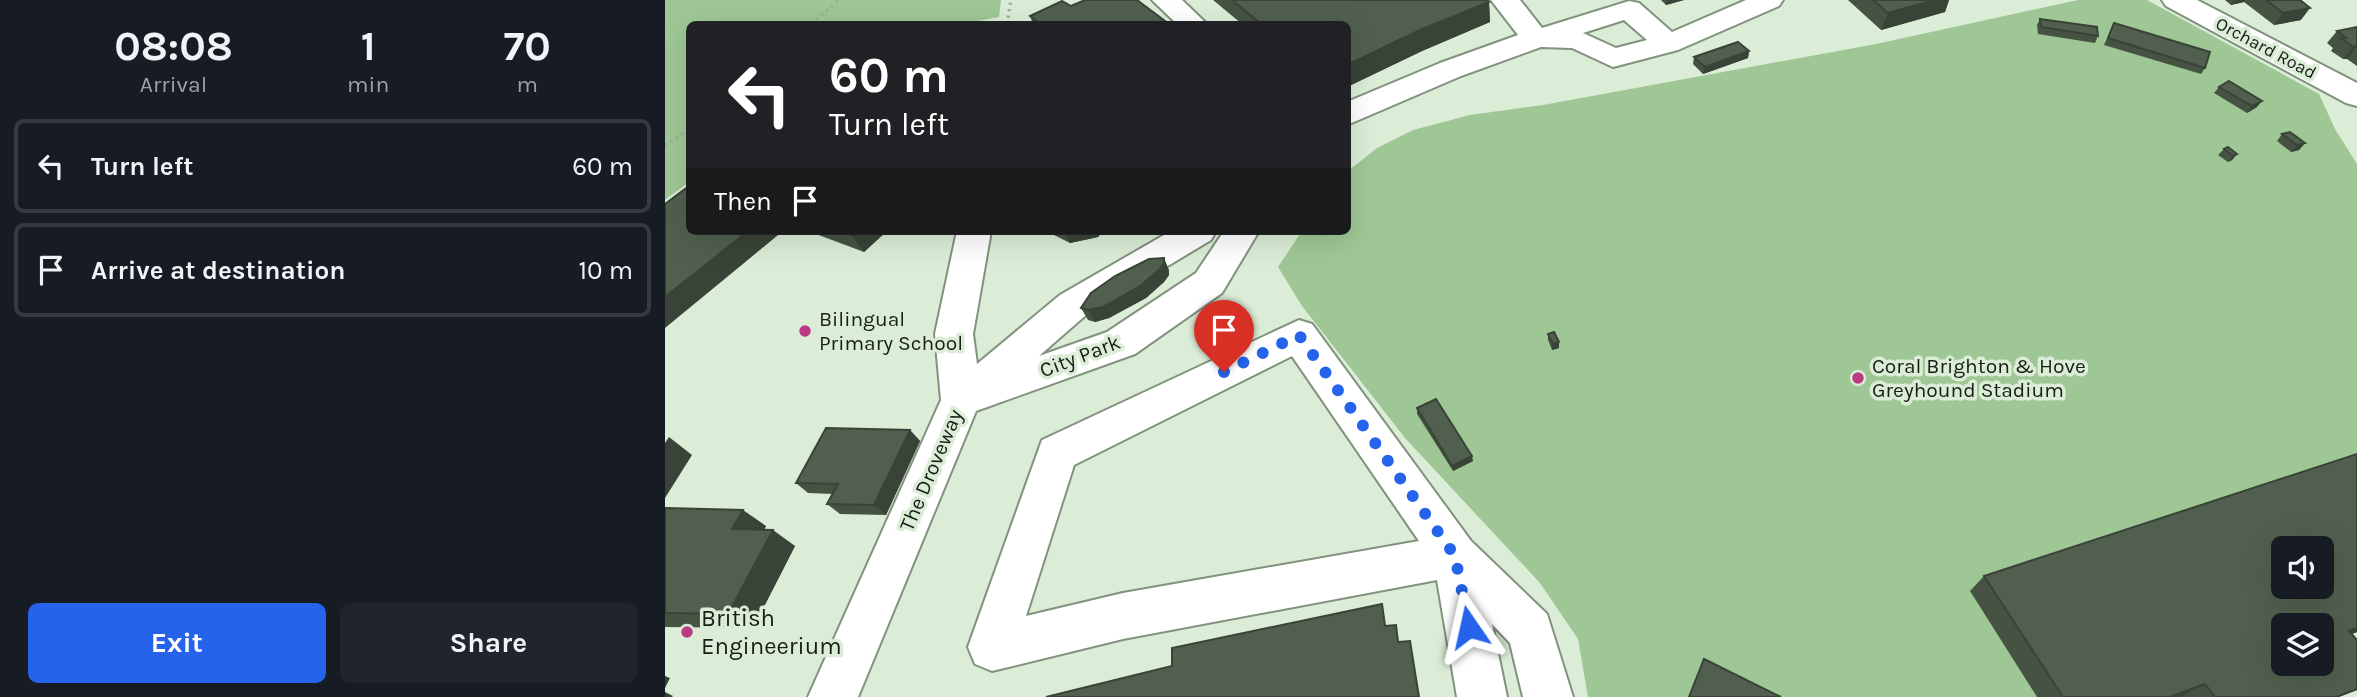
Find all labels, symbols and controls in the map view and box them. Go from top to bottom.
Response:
street label: Orchard Road [2212,12,2320,84]
text: 08:08 [114,21,233,71]
text: 1 [361,21,376,71]
text: 70 [503,21,551,71]
text: 60 m [829,47,949,104]
icon: left [714,49,805,140]
text: Arrival [140,71,207,98]
text: min [347,71,389,98]
text: m [516,71,538,98]
text: Turn left [829,106,949,143]
icon: left [32,147,70,185]
text: Turn left [91,151,193,182]
text: 60 m [572,151,633,182]
icon: arrive [786,182,824,220]
text: Then [714,186,772,217]
icon: arrive [32,251,70,289]
text: Arrive at destination [91,255,345,286]
text: 10 m [578,255,633,286]
pin [1194,300,1254,372]
place label: Bilingual Primary School [819,307,963,355]
icon: arrive [1205,311,1243,349]
marker: Bilingual Primary School [797,323,813,339]
street label: City Park [1036,330,1124,382]
place label: Coral Brighton & Hove Greyhound Stadium [1872,354,2086,402]
marker: Coral Brighton & Hove Greyhound Stadium [1850,370,1866,386]
street label: The Droveway [895,405,967,534]
map controls [2271,536,2334,676]
button: sound [2271,536,2334,599]
position arrow [1432,590,1506,664]
button: Exit [28,603,326,683]
button: Share [340,603,637,683]
place label: British Engineerium [701,604,842,660]
button: layers [2271,613,2334,676]
marker: British Engineerium [679,624,695,640]

